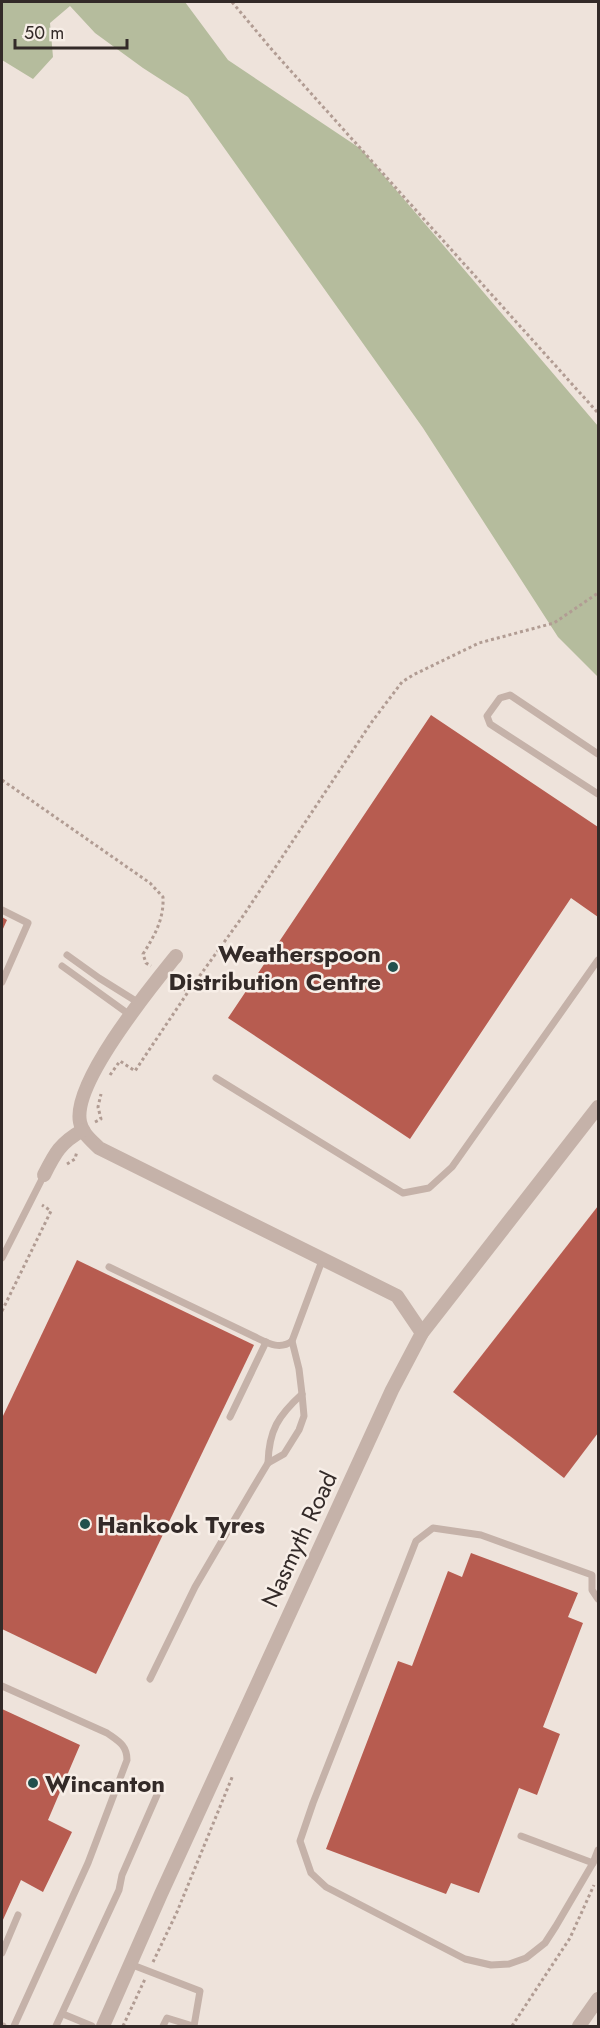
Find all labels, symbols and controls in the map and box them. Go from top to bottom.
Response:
scale bar [15,12,128,50]
text: 50 m [24,20,64,46]
place label: Weatherspoon Distribution Centre [168,936,381,999]
marker: Weatherspoon Distribution Centre [386,960,400,974]
street label: Nasmyth Road [252,1465,346,1613]
place label: Hankook Tyres [97,1507,265,1542]
marker: Hankook Tyres [78,1517,92,1531]
place label: Wincanton [45,1766,165,1801]
marker: Wincanton [26,1776,40,1790]

